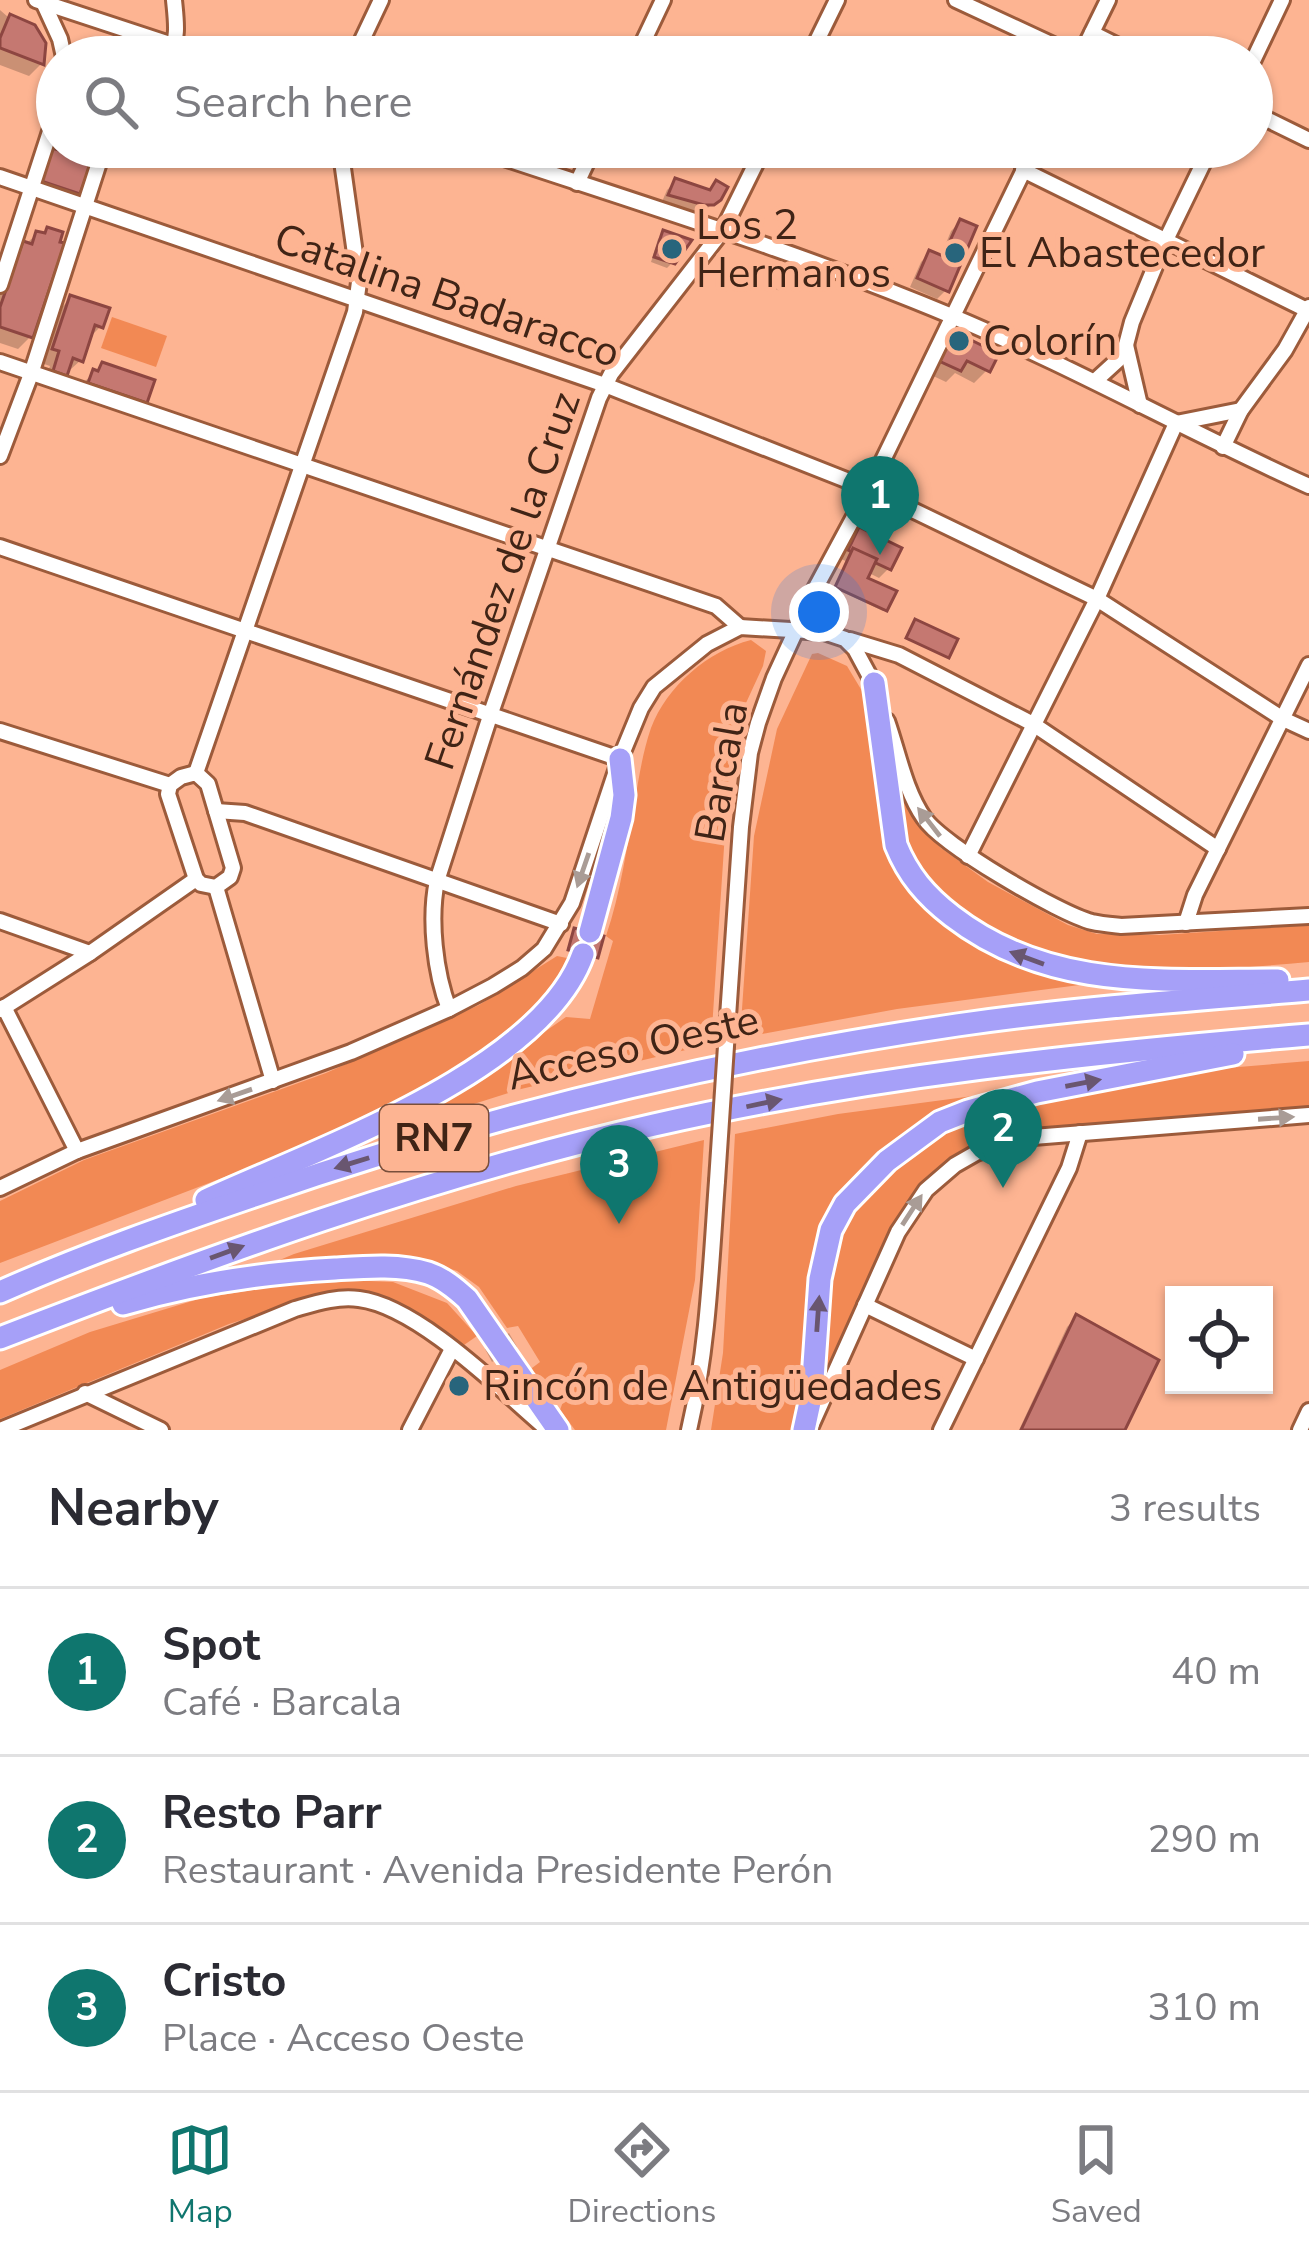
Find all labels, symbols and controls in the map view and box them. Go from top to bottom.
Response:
search box [36,36,1273,168]
icon: search [78,69,144,135]
text: Search here [174,72,413,133]
place label: Los 2 Hermanos [696,197,891,302]
street label: Catalina Badaracco [267,210,627,382]
place label: El Abastecedor [979,225,1265,282]
marker: Los 2 Hermanos [659,236,685,262]
marker: El Abastecedor [942,240,968,266]
place label: Colorín [983,313,1117,370]
marker: Colorín [946,328,972,354]
street label: Fernández de la Cruz [412,385,594,777]
pin: 1 [841,456,919,555]
your location [789,582,849,642]
street label: Barcala [682,697,762,847]
one-way arrow [917,806,942,837]
one-way arrow [573,852,591,888]
one-way arrow [1008,947,1044,966]
street label: Acceso Oeste [502,991,764,1105]
one-way arrow [1065,1073,1103,1092]
one-way arrow [217,1087,253,1105]
pin: 2 [964,1089,1042,1188]
one-way arrow [746,1093,784,1112]
road number: RN7 [380,1105,488,1171]
one-way arrow [1257,1108,1295,1127]
pin: 3 [580,1125,658,1224]
one-way arrow [333,1154,370,1173]
one-way arrow [900,1194,922,1227]
one-way arrow [210,1242,246,1260]
map controls [1165,1286,1273,1394]
button: locate [1165,1286,1273,1394]
one-way arrow [808,1295,827,1332]
place label: Rincón de Antigüedades [483,1358,943,1415]
marker: Rincón de Antigüedades [446,1373,472,1399]
text: Nearby [48,1473,219,1543]
text: 3 results [1109,1482,1261,1535]
text: Spot [162,1615,260,1676]
text: 1 [75,1645,99,1698]
text: 40 m [1171,1645,1261,1698]
text: Café · Barcala [162,1676,402,1729]
text: Resto Parr [162,1783,382,1844]
text: 2 [75,1813,99,1866]
text: 290 m [1147,1813,1261,1866]
text: Restaurant · Avenida Presidente Perón [162,1844,833,1897]
text: Cristo [162,1951,286,2012]
text: 3 [75,1981,99,2034]
text: 310 m [1147,1981,1261,2034]
text: Place · Acceso Oeste [162,2012,524,2065]
tab: Map [167,2117,233,2234]
tab: Directions [568,2117,716,2234]
tab: Saved [1051,2117,1142,2234]

